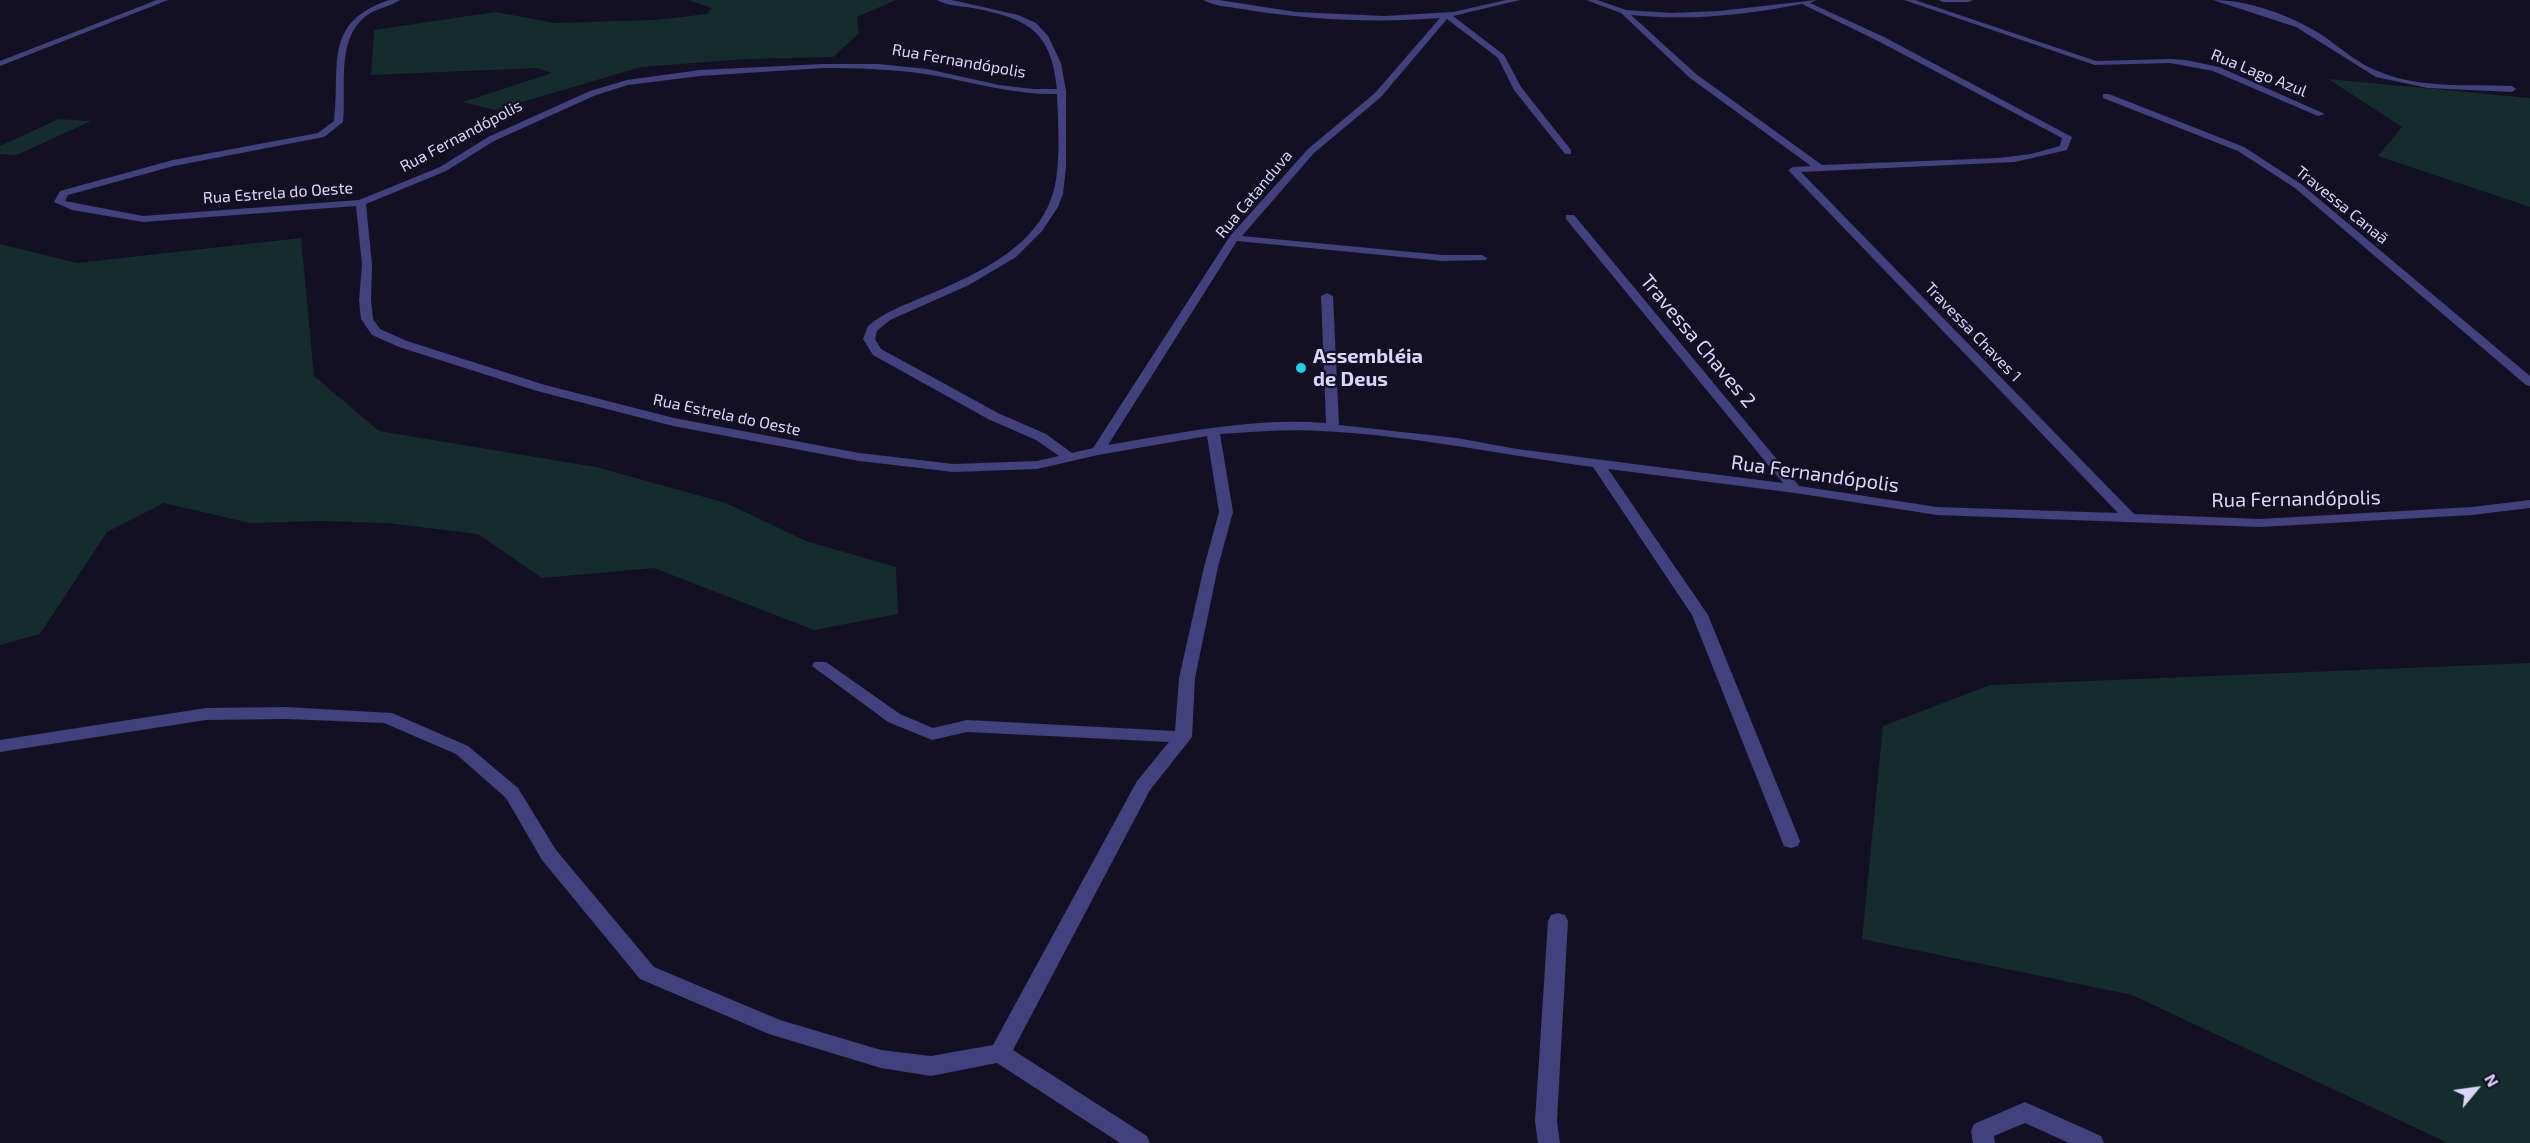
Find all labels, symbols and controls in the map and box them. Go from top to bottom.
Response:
street label: Rua Fernandópolis [891,40,1027,82]
street label: Rua Lago Azul [2208,45,2310,101]
street label: Rua Fernandópolis [397,96,525,176]
street label: Rua Catanduva [1212,146,1296,242]
street label: Travessa Canaã [2292,162,2392,248]
street label: Rua Estrela do Oeste [202,178,354,208]
street label: Travessa Chaves 2 [1635,269,1761,413]
street label: Travessa Chaves 1 [1921,278,2025,386]
place label: Assembléia de Deus [1313,344,1423,391]
marker: Assembléia de Deus [1294,361,1308,375]
street label: Rua Estrela do Oeste [651,390,803,440]
street label: Rua Fernandópolis [1729,450,1901,498]
street label: Rua Fernandópolis [2211,486,2381,512]
north arrow [2446,1059,2506,1119]
text: N [2481,1070,2503,1090]

